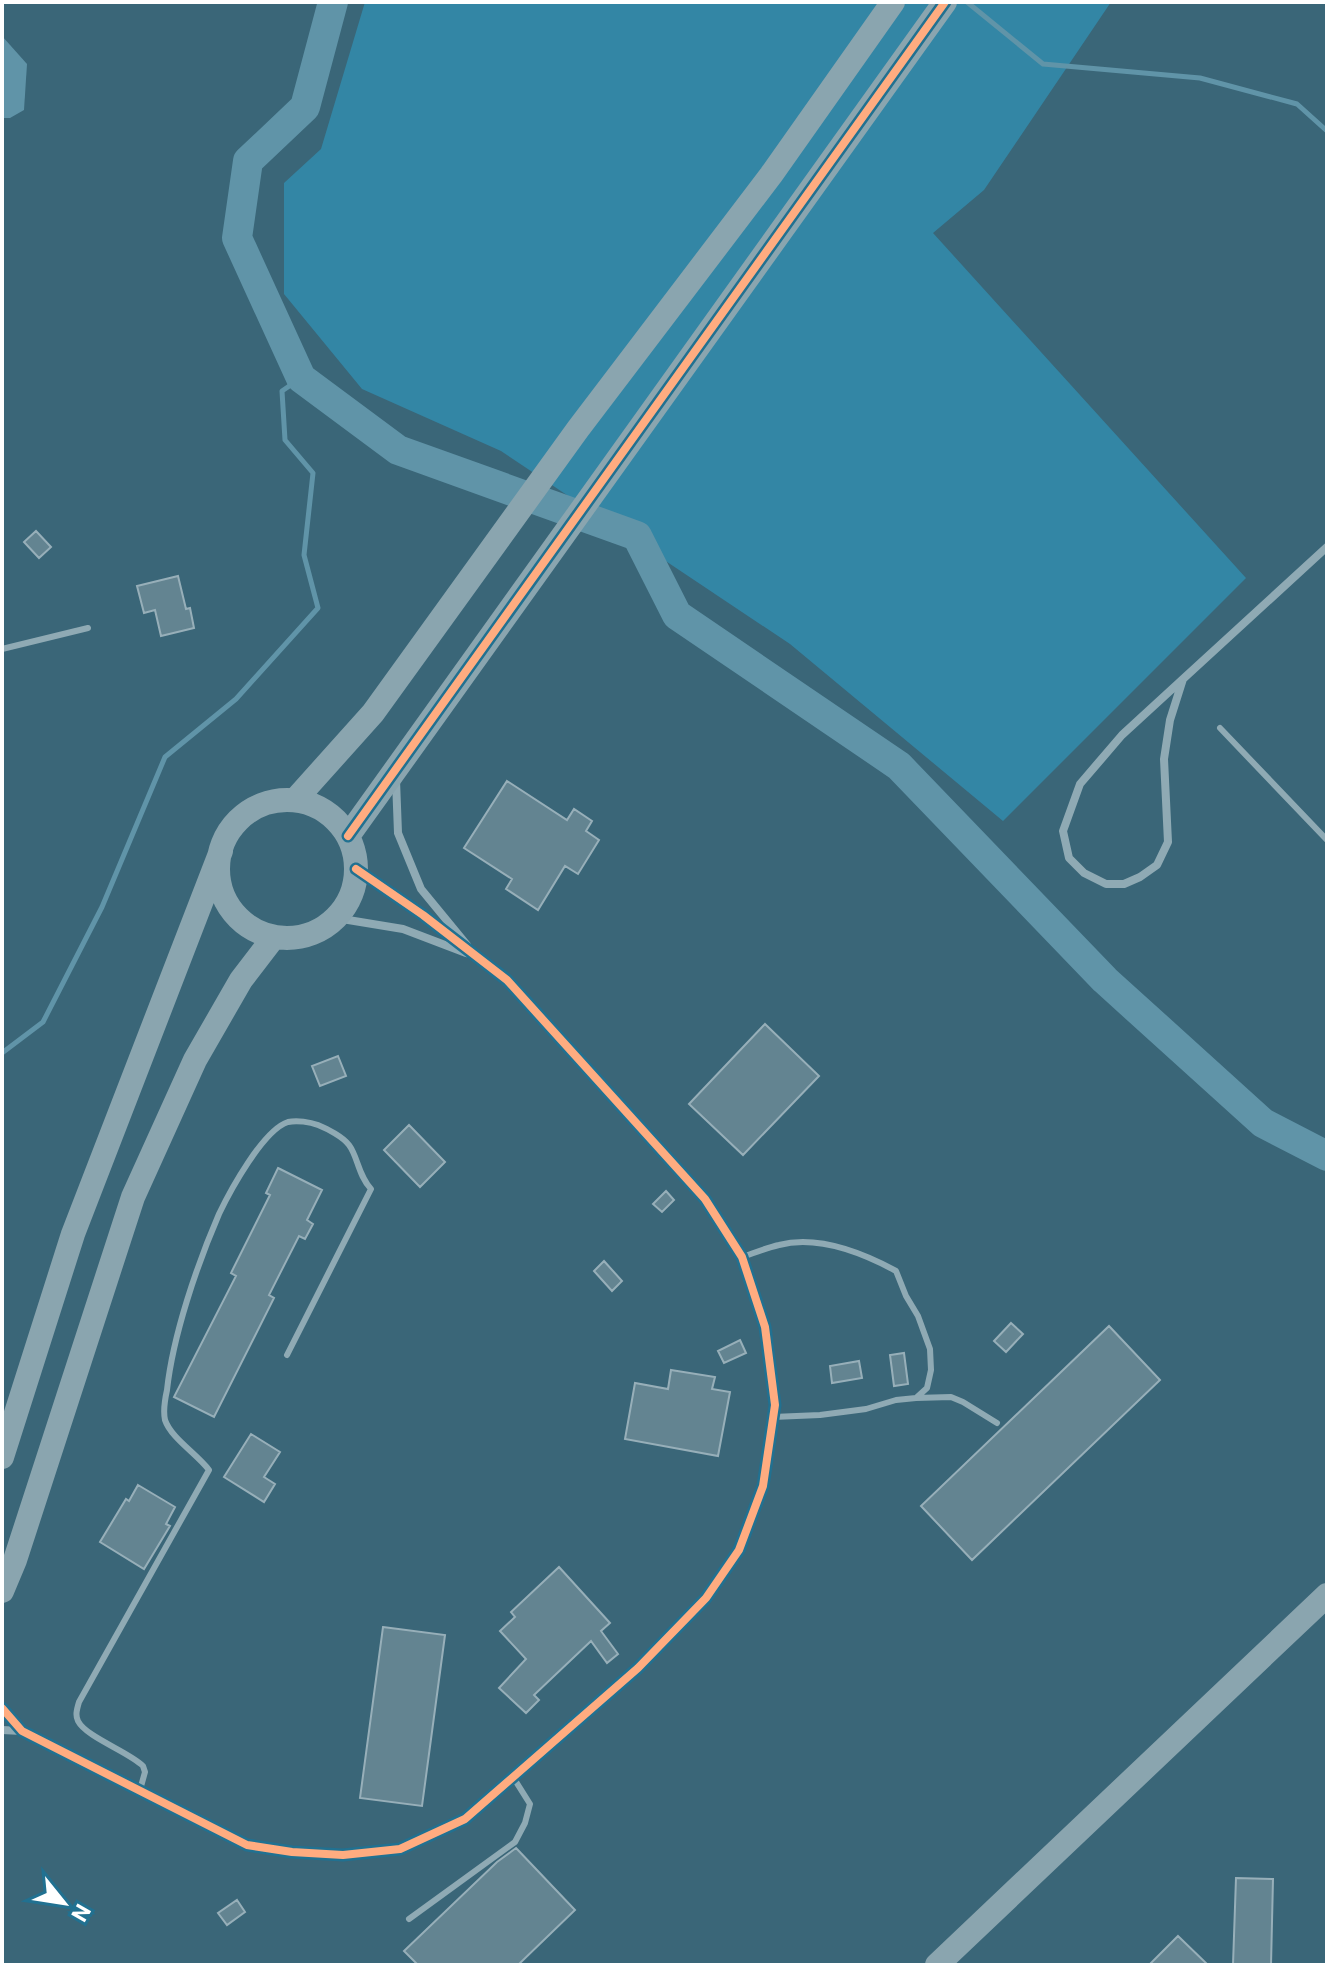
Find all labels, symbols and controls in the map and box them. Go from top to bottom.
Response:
north arrow [24,1863,104,1943]
text: N [66,1900,96,1926]

